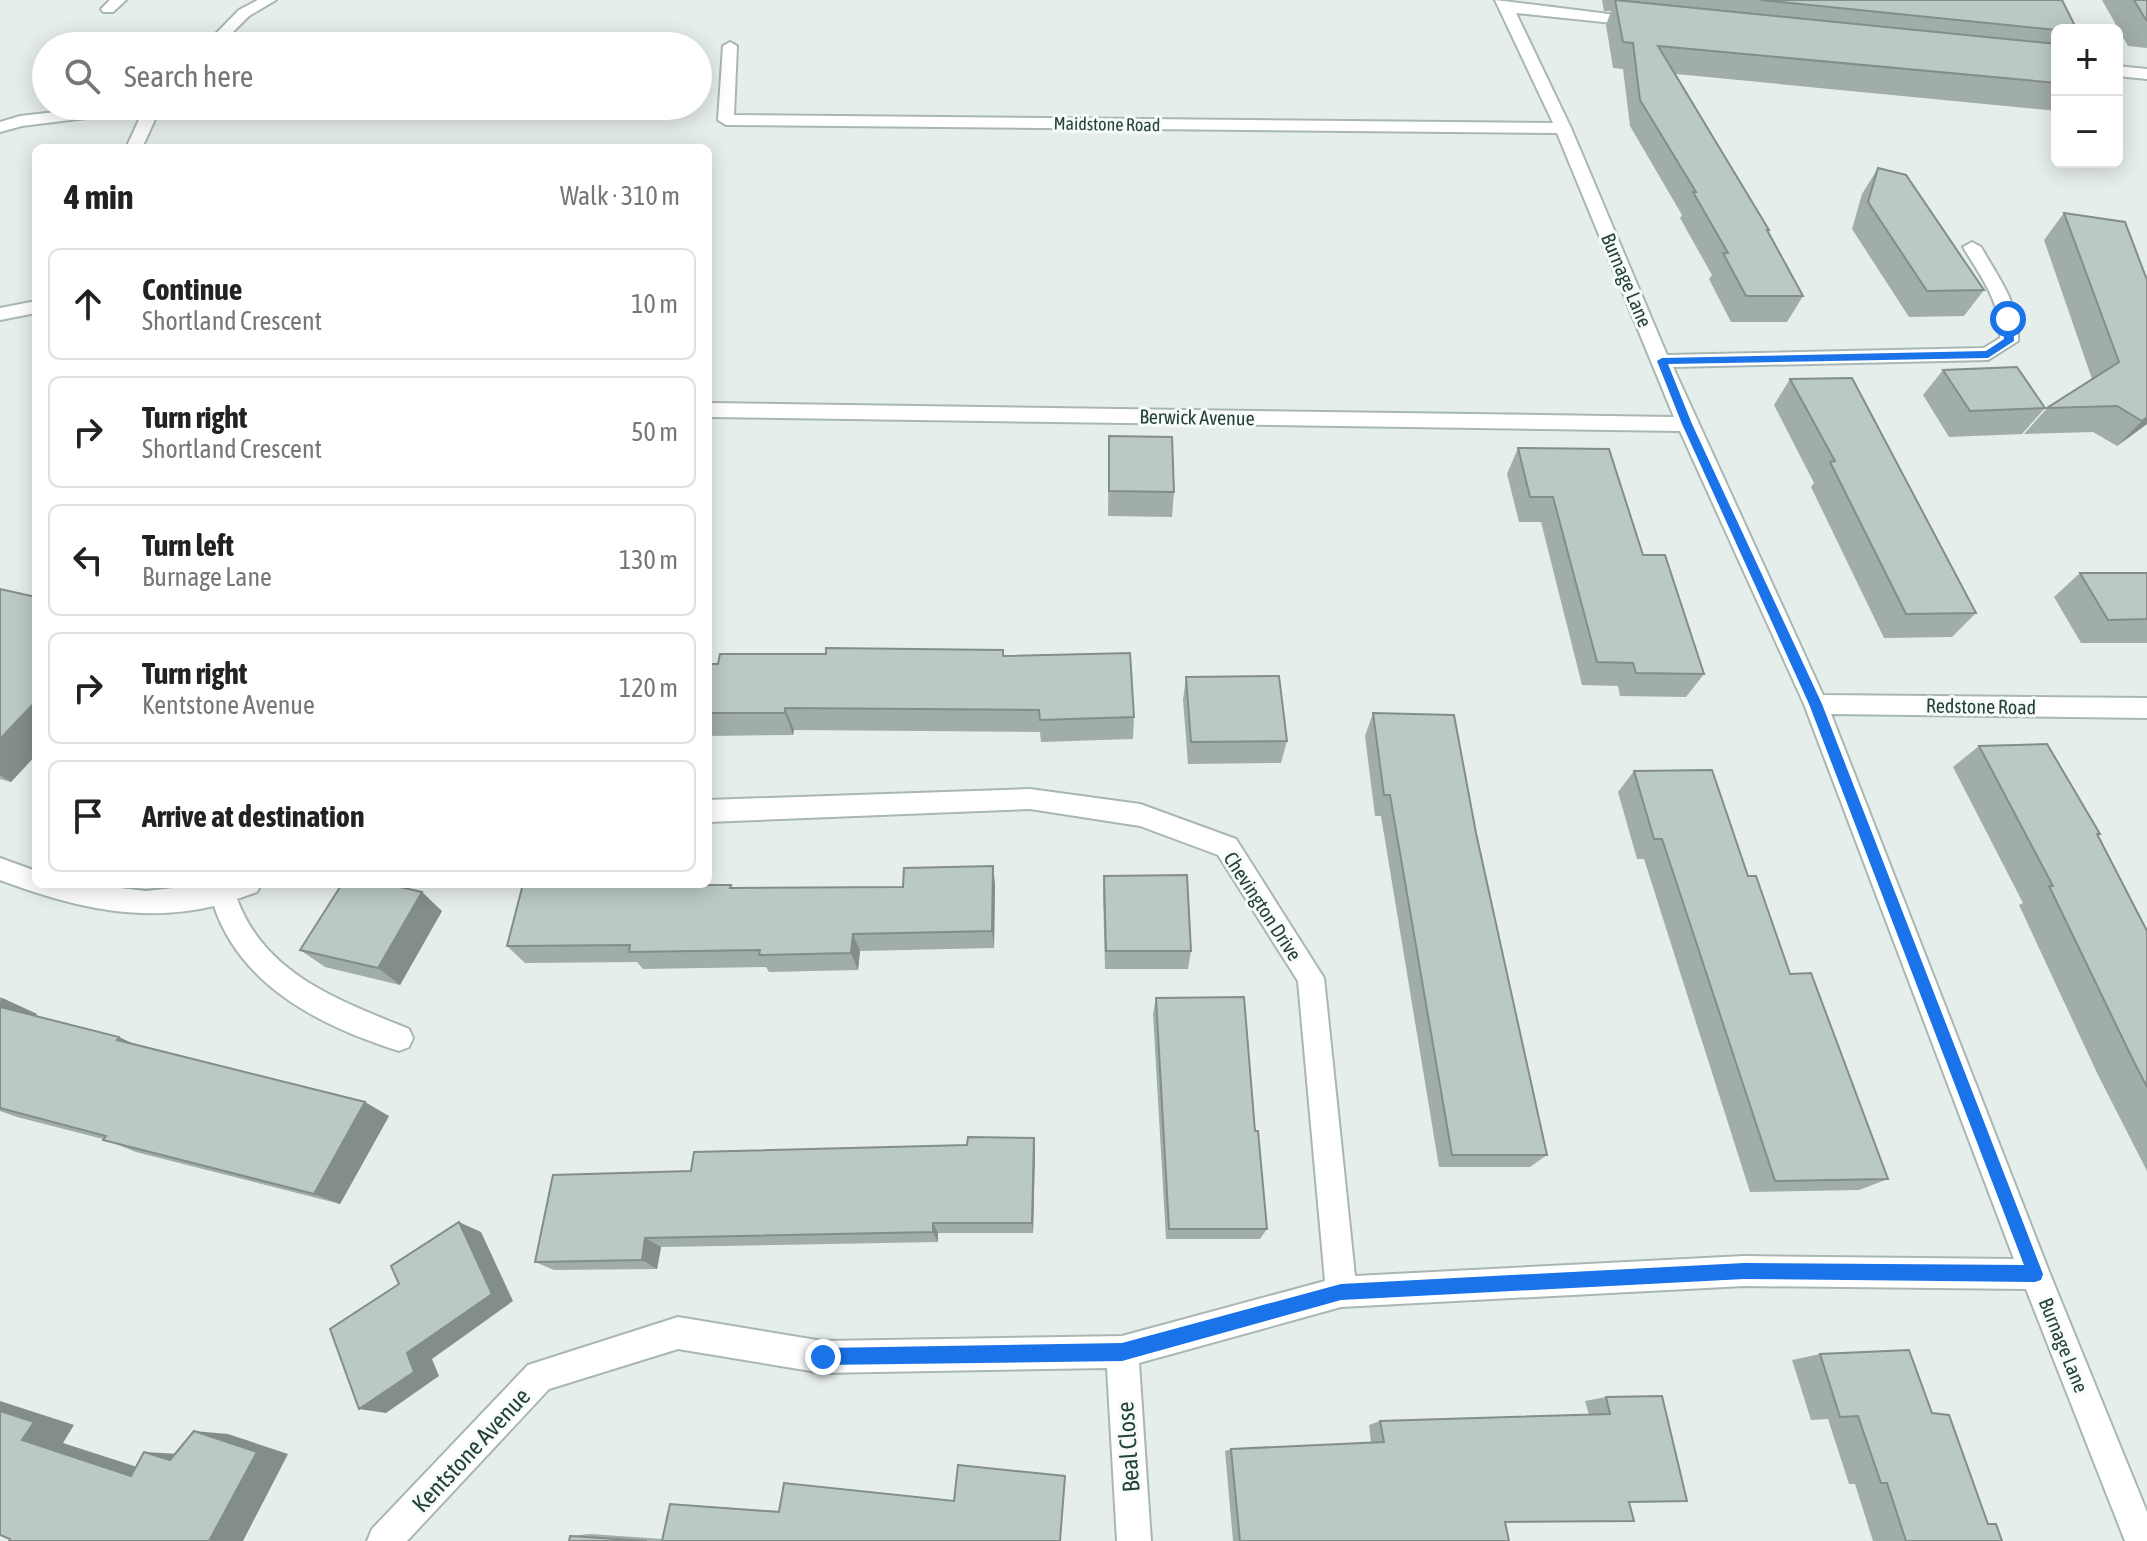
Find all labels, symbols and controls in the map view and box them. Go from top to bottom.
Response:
map controls [2051,24,2123,168]
button: + [2051,24,2123,96]
search box [32,32,712,120]
icon: search [60,54,104,98]
text: Search here [124,59,253,93]
button: − [2051,96,2123,168]
street label: Maidstone Road [1053,113,1161,135]
text: 4 min [64,177,133,216]
text: Walk · 310 m [560,181,680,211]
street label: Burnage Lane [1597,230,1657,330]
text: Continue [142,272,242,306]
icon: ahead [66,282,110,326]
text: 10 m [631,289,678,319]
route start [1990,301,2026,337]
text: Shortland Crescent [142,306,322,336]
text: Turn right [142,400,248,434]
street label: Berwick Avenue [1139,404,1255,430]
icon: right [66,410,110,454]
text: 50 m [631,417,678,447]
text: Shortland Crescent [142,434,322,464]
text: Turn left [142,528,234,562]
icon: left [66,538,110,582]
text: 130 m [619,545,678,575]
text: Burnage Lane [142,562,272,592]
text: Turn right [142,656,248,690]
icon: right [66,666,110,710]
text: 120 m [619,673,678,703]
text: Kentstone Avenue [142,690,315,720]
street label: Redstone Road [1926,694,2036,718]
icon: arrive [66,794,110,838]
text: Arrive at destination [142,799,364,833]
street label: Chevington Drive [1219,847,1307,965]
street label: Burnage Lane [2035,1294,2093,1396]
route end [805,1339,841,1375]
street label: Kentstone Avenue [407,1382,535,1518]
street label: Beal Close [1111,1401,1145,1493]

